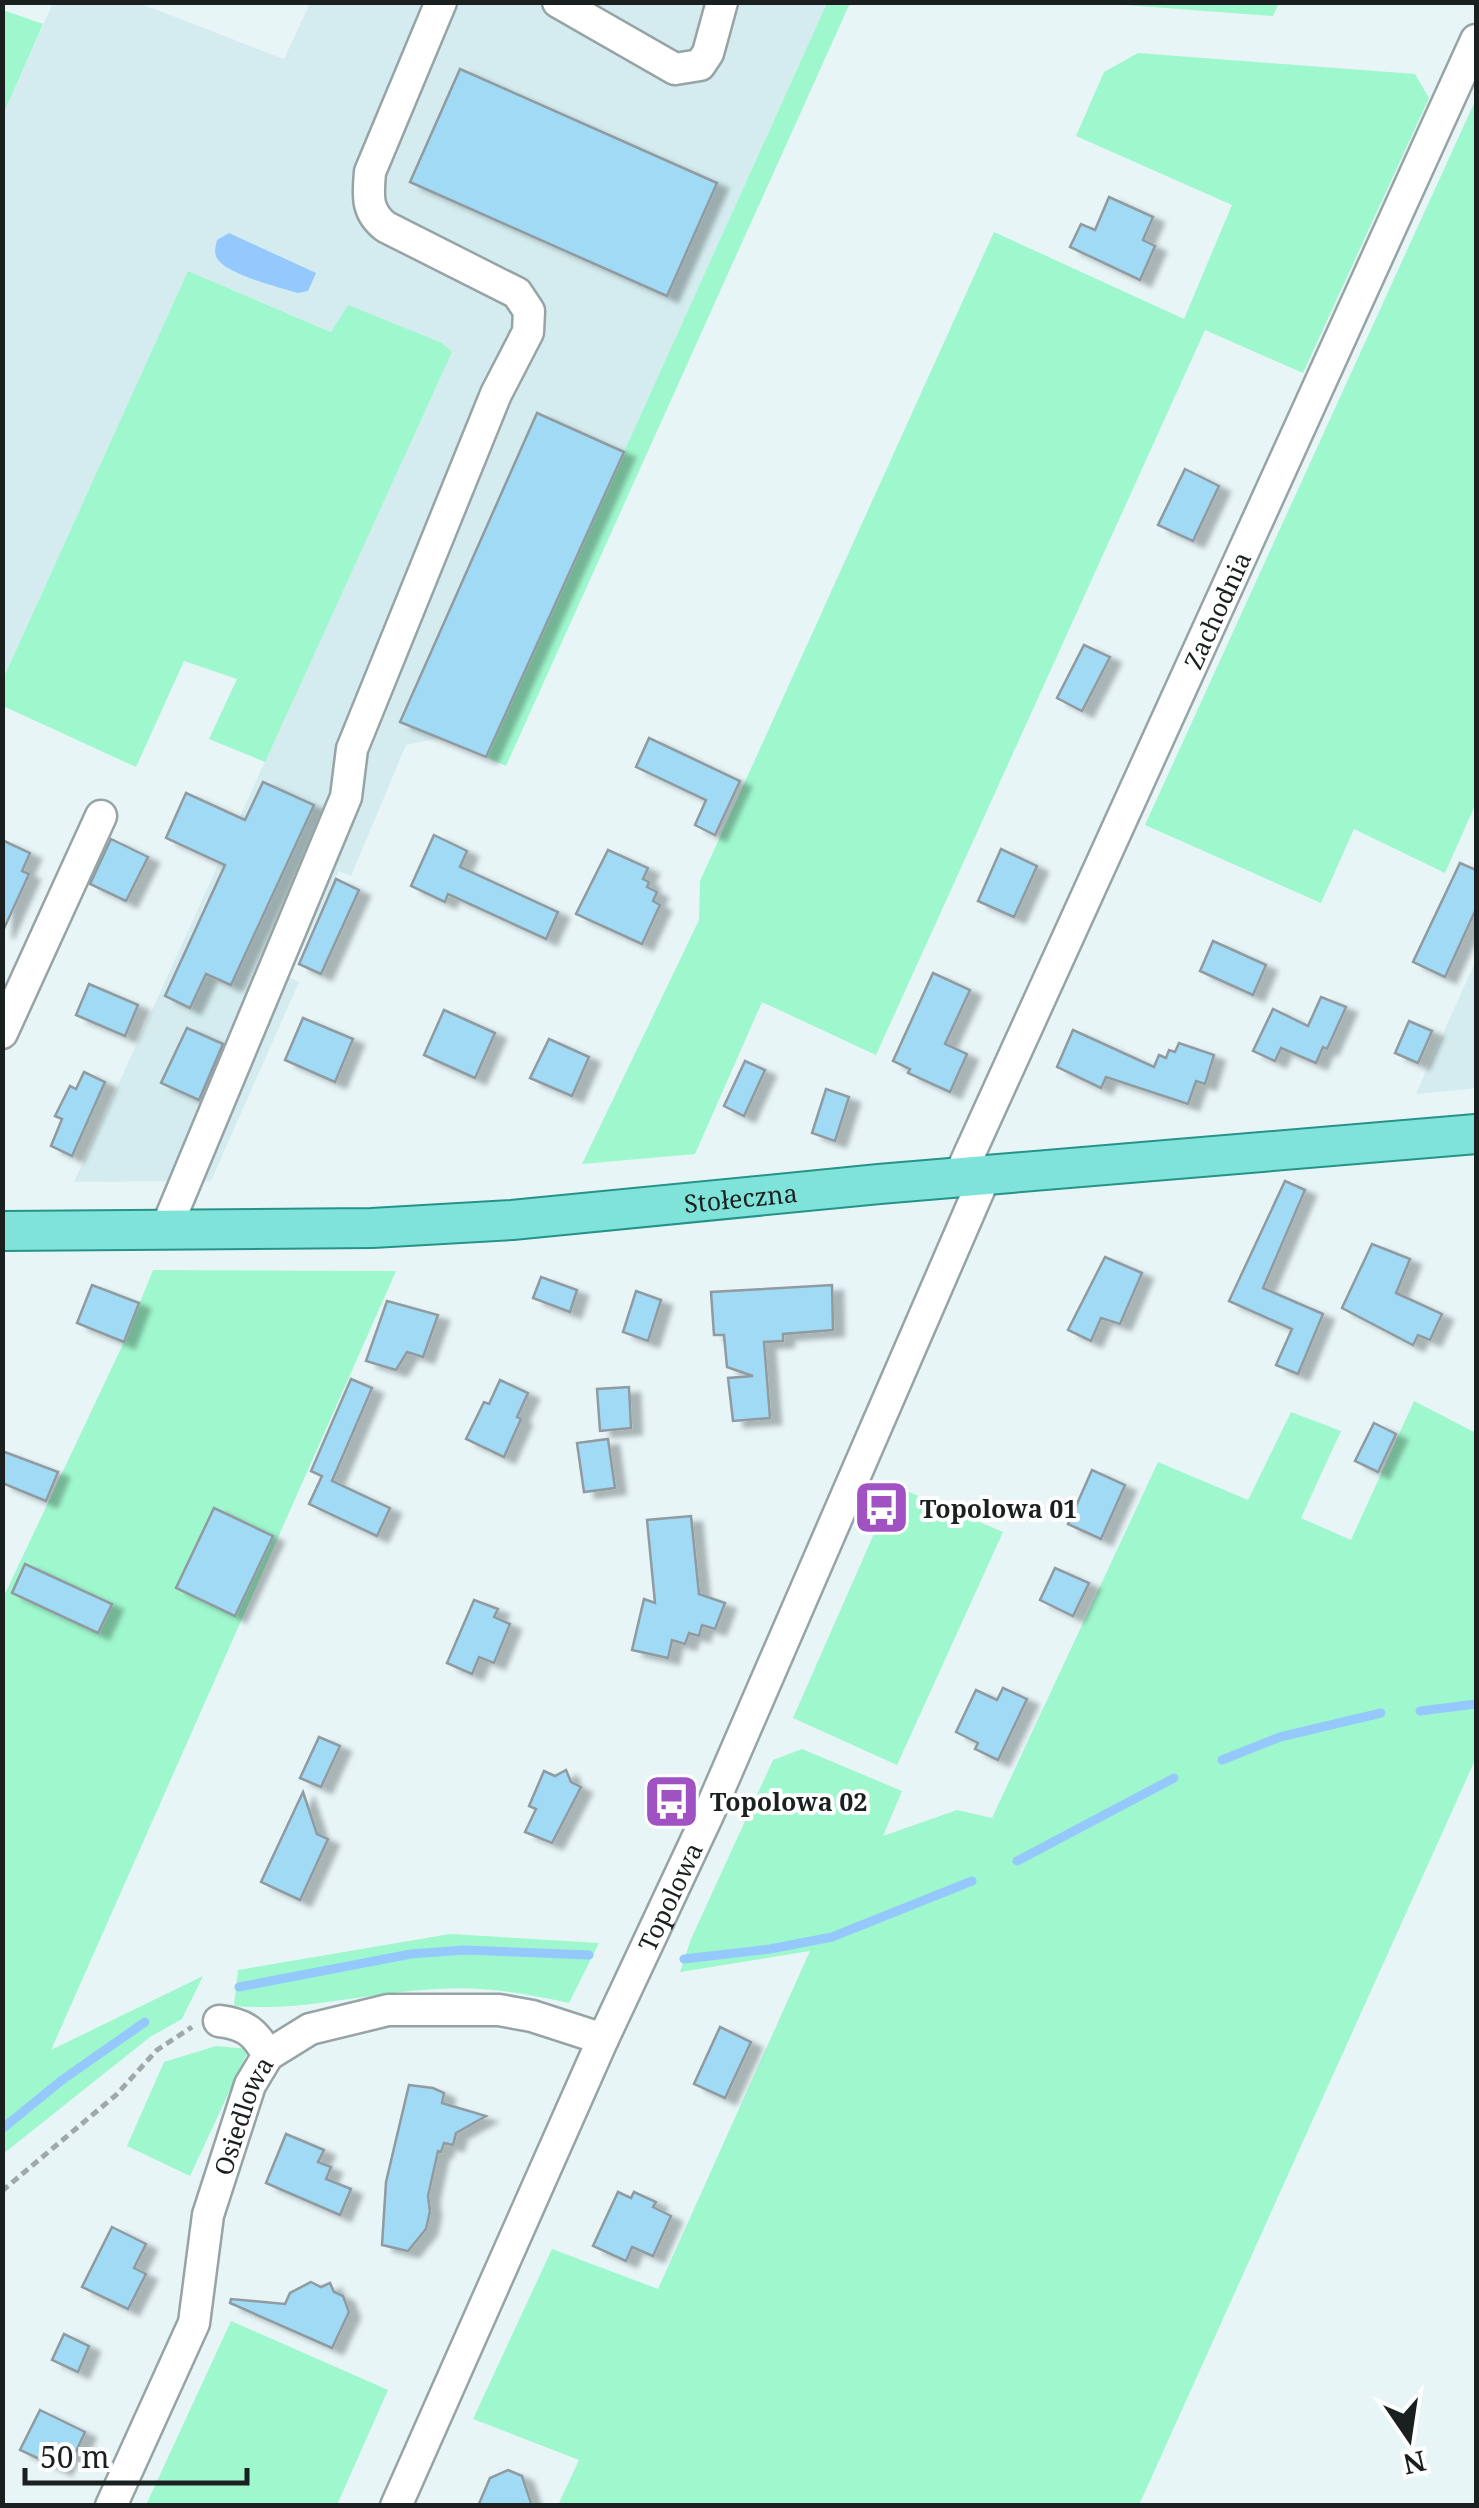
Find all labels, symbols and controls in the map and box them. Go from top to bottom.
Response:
street label: Zachodnia [1175,546,1258,674]
street label: Stołeczna [682,1175,799,1220]
bus stop icon: Topolowa 01 [851,1478,911,1538]
place label: Topolowa 01 [920,1491,1078,1525]
bus stop icon: Topolowa 02 [641,1771,701,1831]
place label: Topolowa 02 [710,1784,868,1818]
street label: Topolowa [630,1837,710,1956]
street label: Osiedlowa [205,2050,280,2179]
north arrow [1359,2388,1459,2488]
scale bar [25,2423,248,2485]
text: 50 m [40,2436,110,2477]
text: N [1400,2442,1430,2484]

